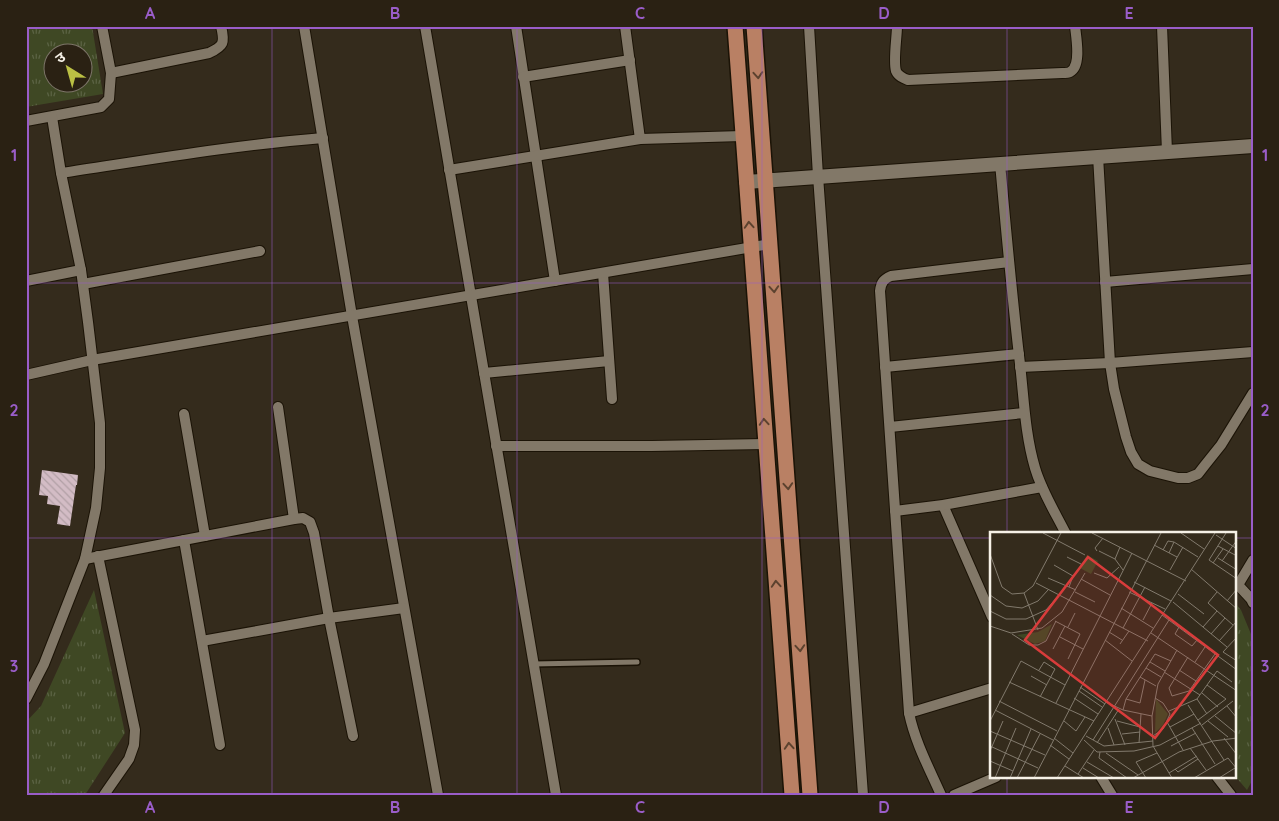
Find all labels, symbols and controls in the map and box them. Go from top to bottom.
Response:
text: A [145,3,156,23]
text: B [390,3,400,23]
text: C [635,3,645,23]
text: D [878,3,890,23]
text: E [1124,3,1134,23]
north arrow [42,42,92,92]
text: उ [51,47,70,67]
one-way arrow [752,71,763,79]
text: 1 [11,145,17,165]
text: 1 [1262,145,1268,165]
one-way arrow [744,221,755,229]
one-way arrow [768,286,779,294]
text: 2 [9,400,19,420]
text: 2 [1260,400,1270,420]
one-way arrow [759,418,770,426]
one-way arrow [782,483,793,491]
inset map [990,532,1236,778]
one-way arrow [771,580,782,588]
one-way arrow [794,645,805,653]
text: 3 [10,656,18,676]
text: 3 [1261,656,1269,676]
one-way arrow [783,742,794,750]
text: A [145,797,156,817]
text: B [390,797,400,817]
text: C [635,797,645,817]
text: D [878,797,890,817]
text: E [1124,797,1134,817]

